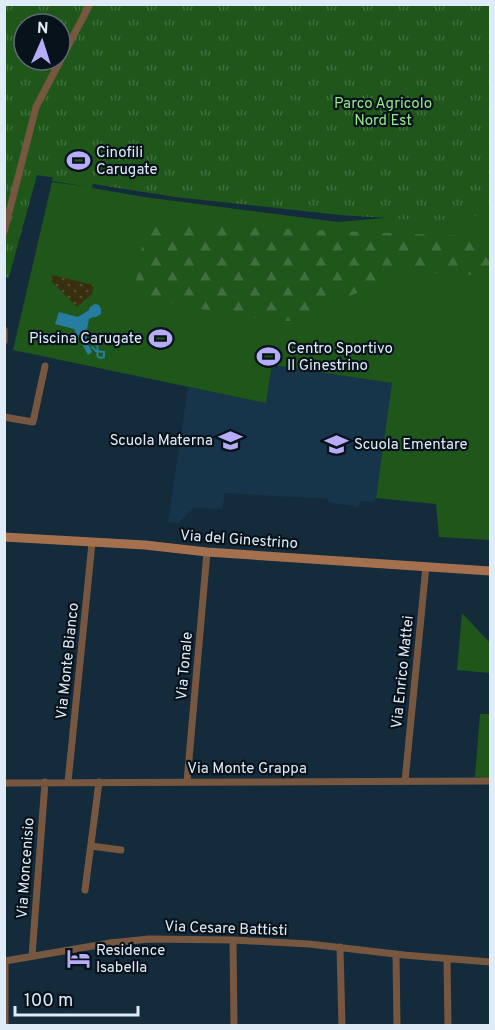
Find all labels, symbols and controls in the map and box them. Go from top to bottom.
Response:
north arrow [12,12,72,72]
text: N [36,19,49,39]
park label: Parco Agricolo Nord Est [334,95,432,131]
place label: Cinofili Carugate [96,144,158,180]
sports icon: Cinofili Carugate [65,148,91,174]
sports icon: Piscina Carugate [147,325,173,351]
place label: Piscina Carugate [29,330,142,349]
place label: Centro Sportivo Il Ginestrino [287,340,393,376]
sports icon: Centro Sportivo Il Ginestrino [256,344,282,370]
school or university icon: Scuola Materna [218,427,244,453]
school or university icon: Scuola Ementare [323,431,349,457]
place label: Scuola Materna [110,432,213,451]
place label: Scuola Ementare [354,436,468,455]
street label: Via del Ginestrino [179,527,299,554]
street label: Via Monte Bianco [53,602,84,720]
street label: Via Enrico Mattei [388,615,419,730]
street label: Via Tonale [173,631,198,701]
street label: Via Monte Grappa [187,760,307,779]
street label: Via Moncenisio [13,817,40,919]
street label: Via Cesare Battisti [164,918,288,941]
place label: Residence Isabella [96,942,165,978]
hotel icon: Residence Isabella [65,946,91,972]
scale bar [15,979,138,1017]
text: 100 m [24,990,73,1013]

